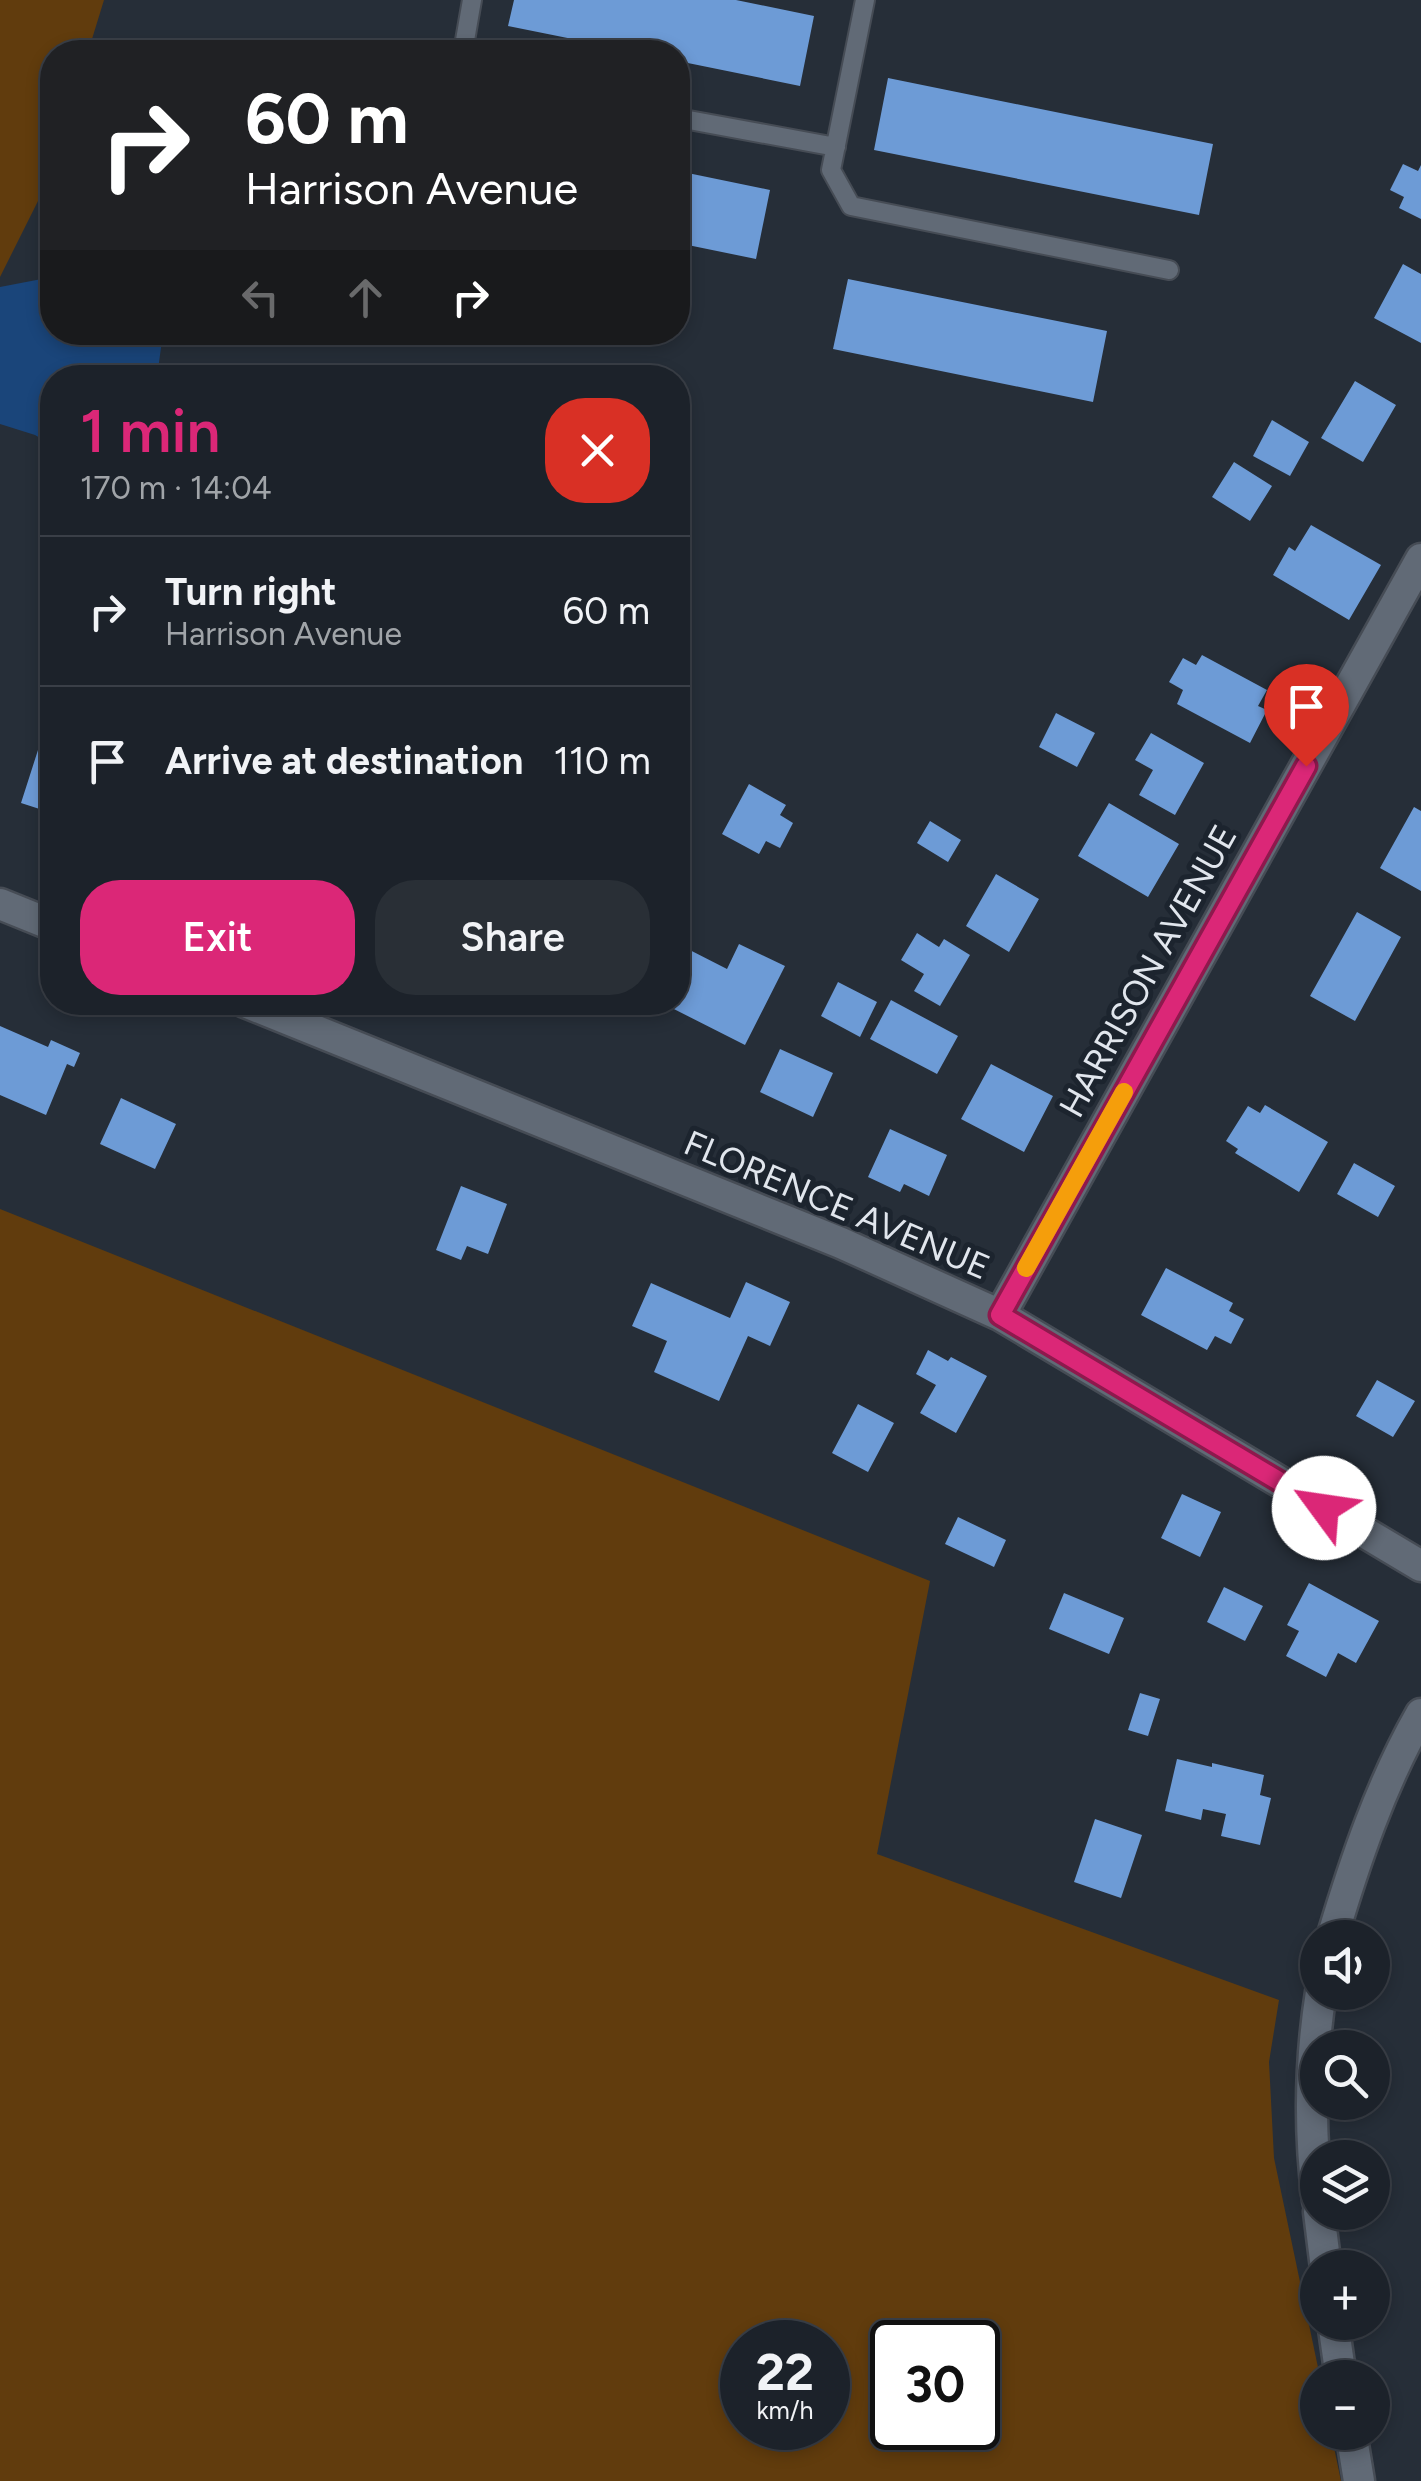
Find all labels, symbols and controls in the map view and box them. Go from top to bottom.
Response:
text: 60 m [245,76,409,161]
icon: right [80,80,210,210]
text: Harrison Avenue [245,161,578,215]
icon: left [233,270,288,325]
icon: ahead [338,270,393,325]
icon: right [443,270,498,325]
text: 1 min [80,395,220,467]
button: close [545,398,650,503]
text: 170 m · 14:04 [80,469,272,507]
text: Turn right [165,569,337,615]
icon: right [80,584,135,639]
text: 60 m [562,588,650,634]
text: Harrison Avenue [165,615,402,653]
pin [1264,664,1349,767]
icon: arrive [1279,679,1334,734]
icon: arrive [80,734,135,789]
text: Arrive at destination [165,738,523,784]
text: 110 m [553,738,651,784]
street label: HARRISON AVENUE [1050,818,1246,1124]
button: Exit [80,880,355,995]
button: Share [375,880,650,995]
street label: FLORENCE AVENUE [678,1122,996,1288]
position arrow [1272,1456,1376,1560]
map controls [1300,1920,1390,2450]
button: sound [1300,1920,1390,2010]
button: search [1300,2030,1390,2120]
button: layers [1300,2140,1390,2230]
button: + [1300,2250,1390,2340]
speed limit sign: 30 [870,2320,1000,2450]
text: 22 [756,2342,814,2403]
button: − [1300,2360,1390,2450]
text: km/h [756,2395,814,2425]

